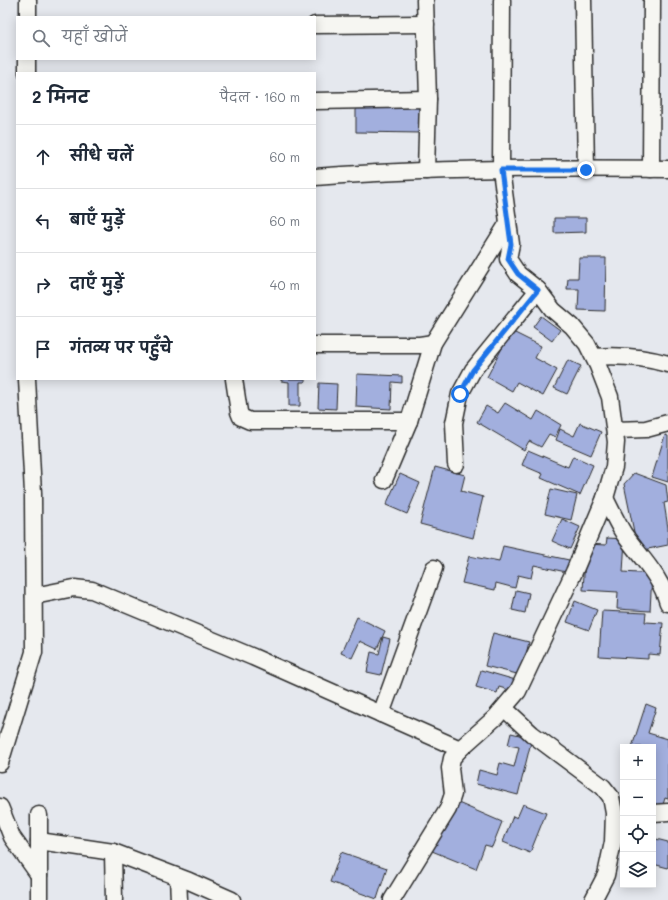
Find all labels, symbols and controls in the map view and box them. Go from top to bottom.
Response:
search box [16,16,316,60]
text: यहाँ खोजें [62,26,127,46]
icon: search [30,27,52,49]
text: 2 मिनट [32,85,89,107]
text: पैदल · 160 m [220,88,300,105]
text: सीधे चलें [70,145,133,165]
icon: ahead [32,146,54,168]
text: 60 m [270,148,300,165]
route end [577,161,595,179]
text: बाएँ मुड़ें [70,209,124,229]
icon: left [32,210,54,232]
text: 60 m [270,212,300,229]
text: दाएँ मुड़ें [70,273,124,293]
icon: right [32,274,54,296]
text: 40 m [270,276,300,293]
text: गंतव्य पर पहुँचे [70,337,172,357]
icon: arrive [32,338,54,360]
route start [451,385,469,403]
map controls [620,744,656,888]
button: + [620,744,656,780]
button: − [620,780,656,816]
button: locate [620,816,656,852]
button: layers [620,852,656,888]

